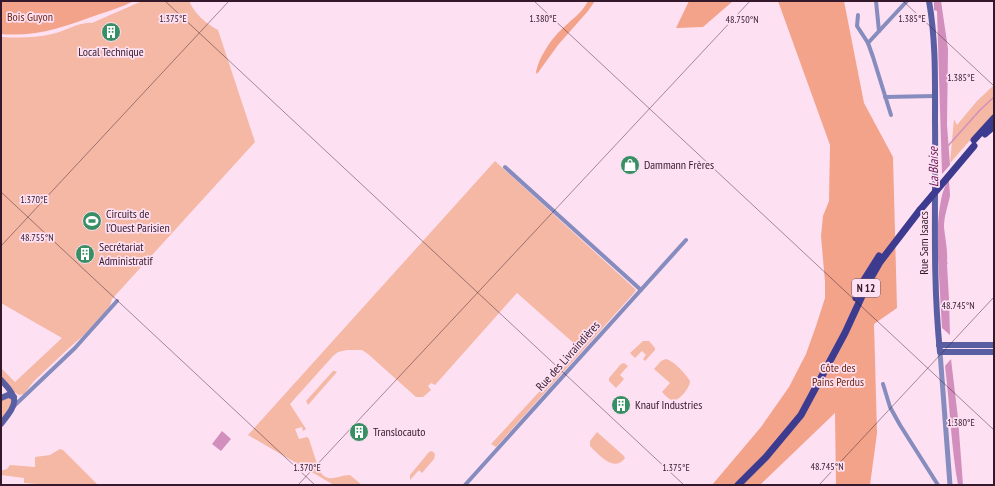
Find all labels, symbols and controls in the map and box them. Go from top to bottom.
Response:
park label: Bois Guyon [7,9,53,24]
text: 1.375°E [159,12,187,25]
text: 1.380°E [529,12,557,25]
text: 1.385°E [898,12,926,25]
text: 48.750°N [725,13,759,26]
building icon: Local Technique [100,21,122,43]
place label: Local Technique [78,44,144,59]
text: 1.385°E [947,71,975,84]
water label: La Blaise [925,145,942,187]
shop icon: Dammann Frères [619,154,641,176]
place label: Dammann Frères [644,157,714,172]
text: 1.370°E [20,193,48,206]
place label: Circuits de l’Ouest Parisien [106,206,170,235]
sports icon: Circuits de l’Ouest Parisien [81,210,103,232]
street label: Rue Sam Isaacs [916,211,931,275]
text: 48.755°N [20,231,54,244]
place label: Secrétariat Administratif [99,239,154,268]
building icon: Secrétariat Administratif [74,243,96,265]
road number: N 12 [852,279,880,297]
text: 48.745°N [941,299,975,312]
street label: Rue des Livraindières [532,318,603,394]
park label: Côte des Pains Perdus [812,360,864,389]
building icon: Knauf Industries [610,394,632,416]
place label: Knauf Industries [635,397,702,412]
text: 1.380°E [947,416,975,429]
building icon: Translocauto [348,421,370,443]
place label: Translocauto [373,424,425,439]
text: 48.745°N [810,460,844,473]
text: 1.370°E [293,461,321,474]
text: 1.375°E [662,461,690,474]

